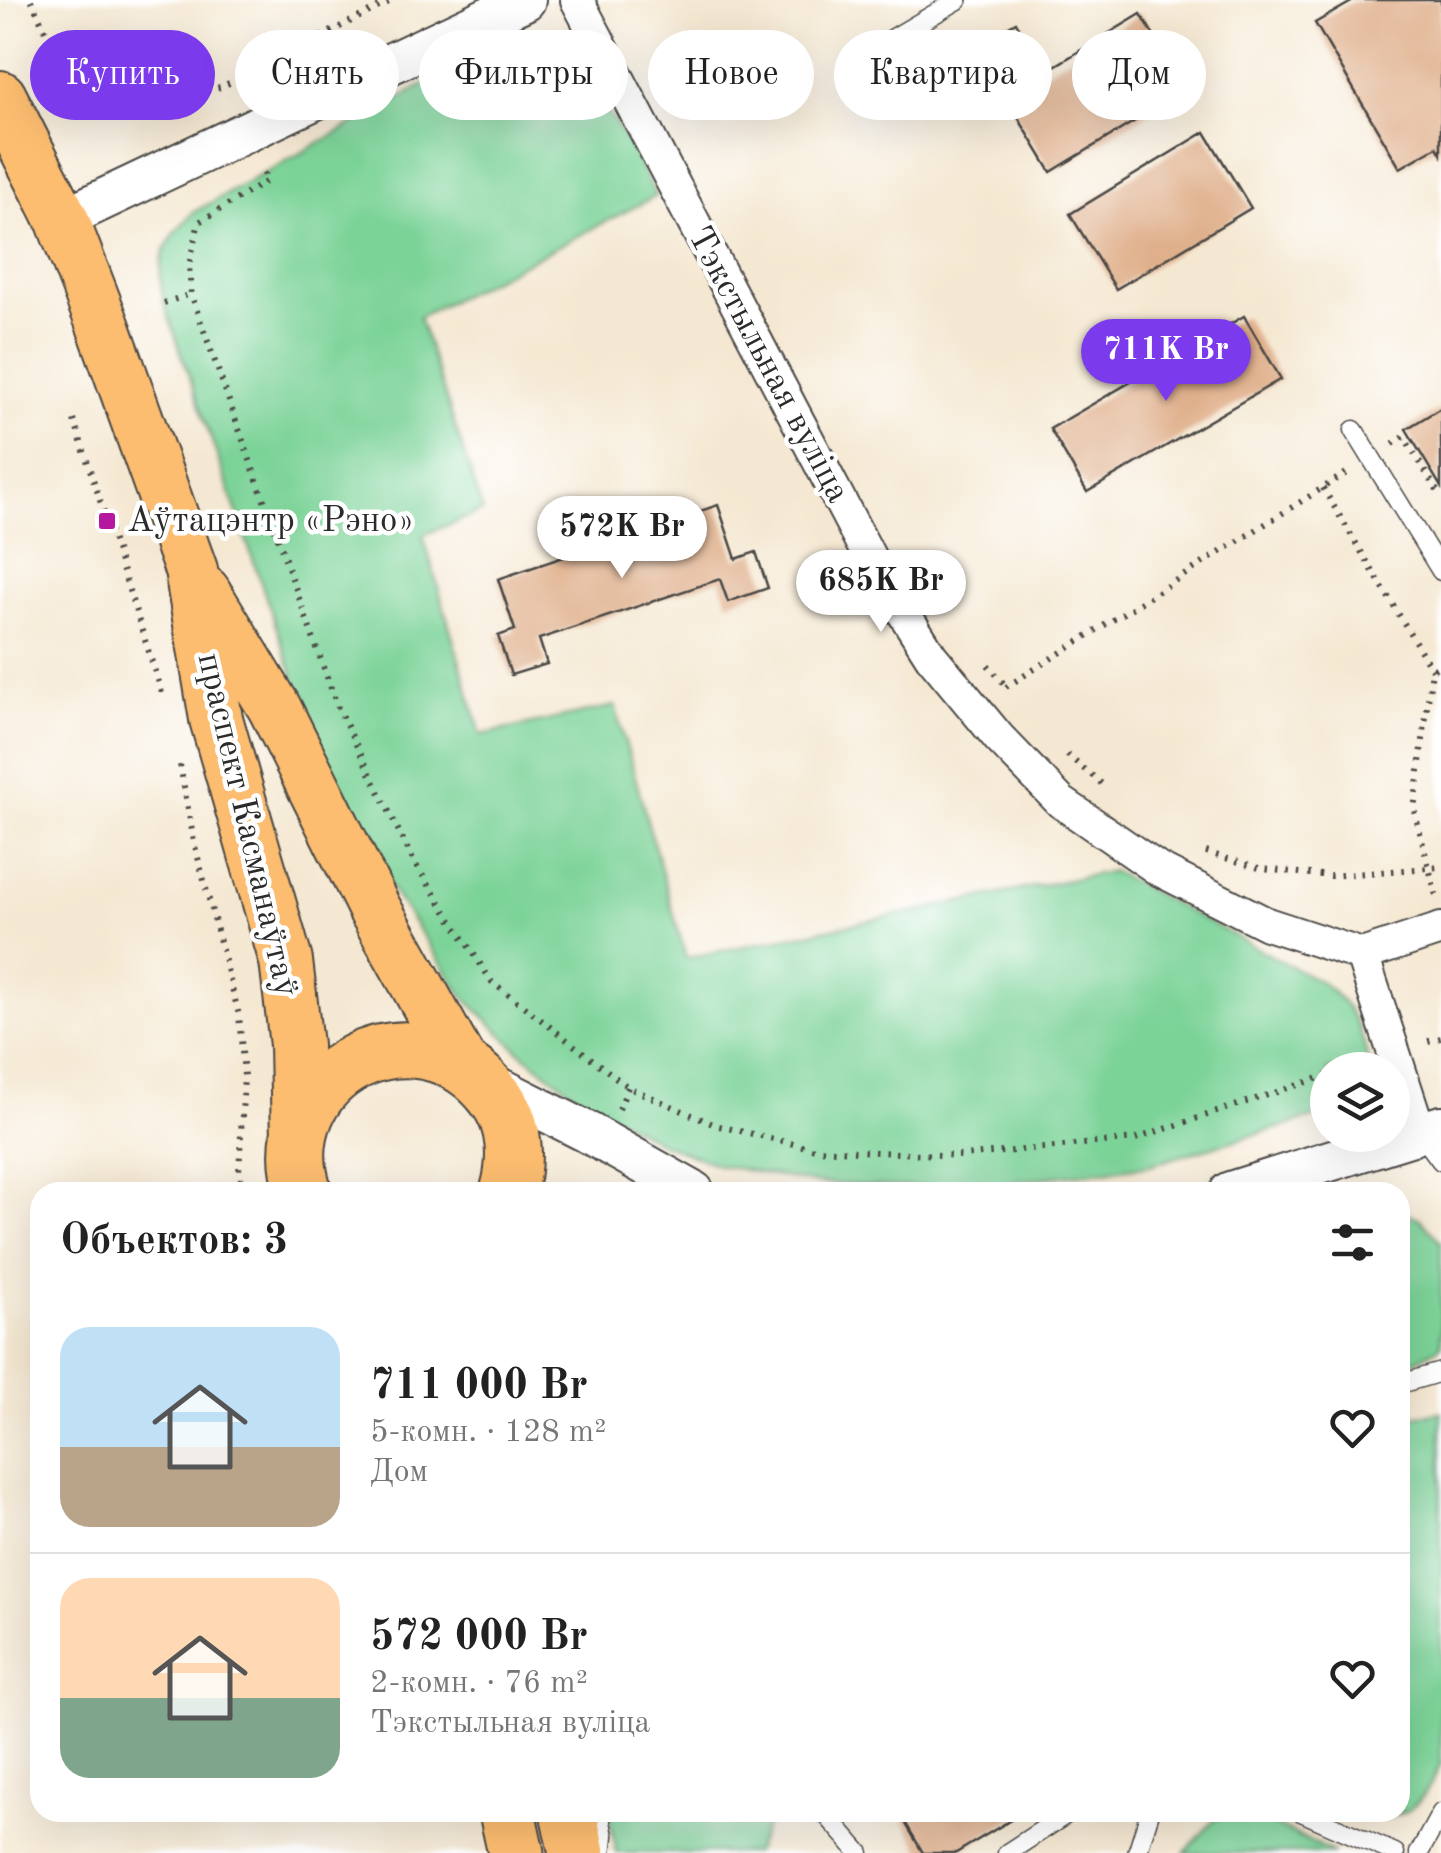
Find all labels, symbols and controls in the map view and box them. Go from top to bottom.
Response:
chip: Купить [30,30,215,120]
chip: Снять [235,30,399,120]
chip: Фильтры [419,30,628,120]
chip: Новое [648,30,814,120]
chip: Квартира [834,30,1052,120]
chip: Дом [1072,30,1206,120]
street label: Тэкстыльная вуліца [681,221,855,509]
pin: 711K Br [1074,319,1258,404]
text: 711K Br [1103,335,1229,367]
pin: 572K Br [530,496,714,581]
place label: Аўтацэнтр «Рэно» [127,504,414,539]
marker: Аўтацэнтр «Рэно» [96,510,118,532]
text: 572K Br [559,512,685,544]
pin: 685K Br [789,550,973,635]
text: 685K Br [818,566,944,598]
street label: праспект Касманаўтаў [190,650,304,1000]
map controls [1310,1052,1410,1152]
button: layers [1310,1052,1410,1152]
icon: filters [1325,1215,1380,1270]
text: Объектов: 3 [60,1221,288,1263]
text: 711 000 Br [370,1366,588,1408]
icon: home [140,1367,260,1487]
icon: heart [1325,1400,1380,1455]
text: 5-комн. · 128 m² [370,1417,606,1449]
text: Дом [370,1457,428,1489]
text: 572 000 Br [370,1617,588,1659]
icon: home [140,1618,260,1738]
icon: heart [1325,1651,1380,1706]
text: 2-комн. · 76 m² [370,1668,588,1700]
text: Тэкстыльная вуліца [370,1708,650,1740]

